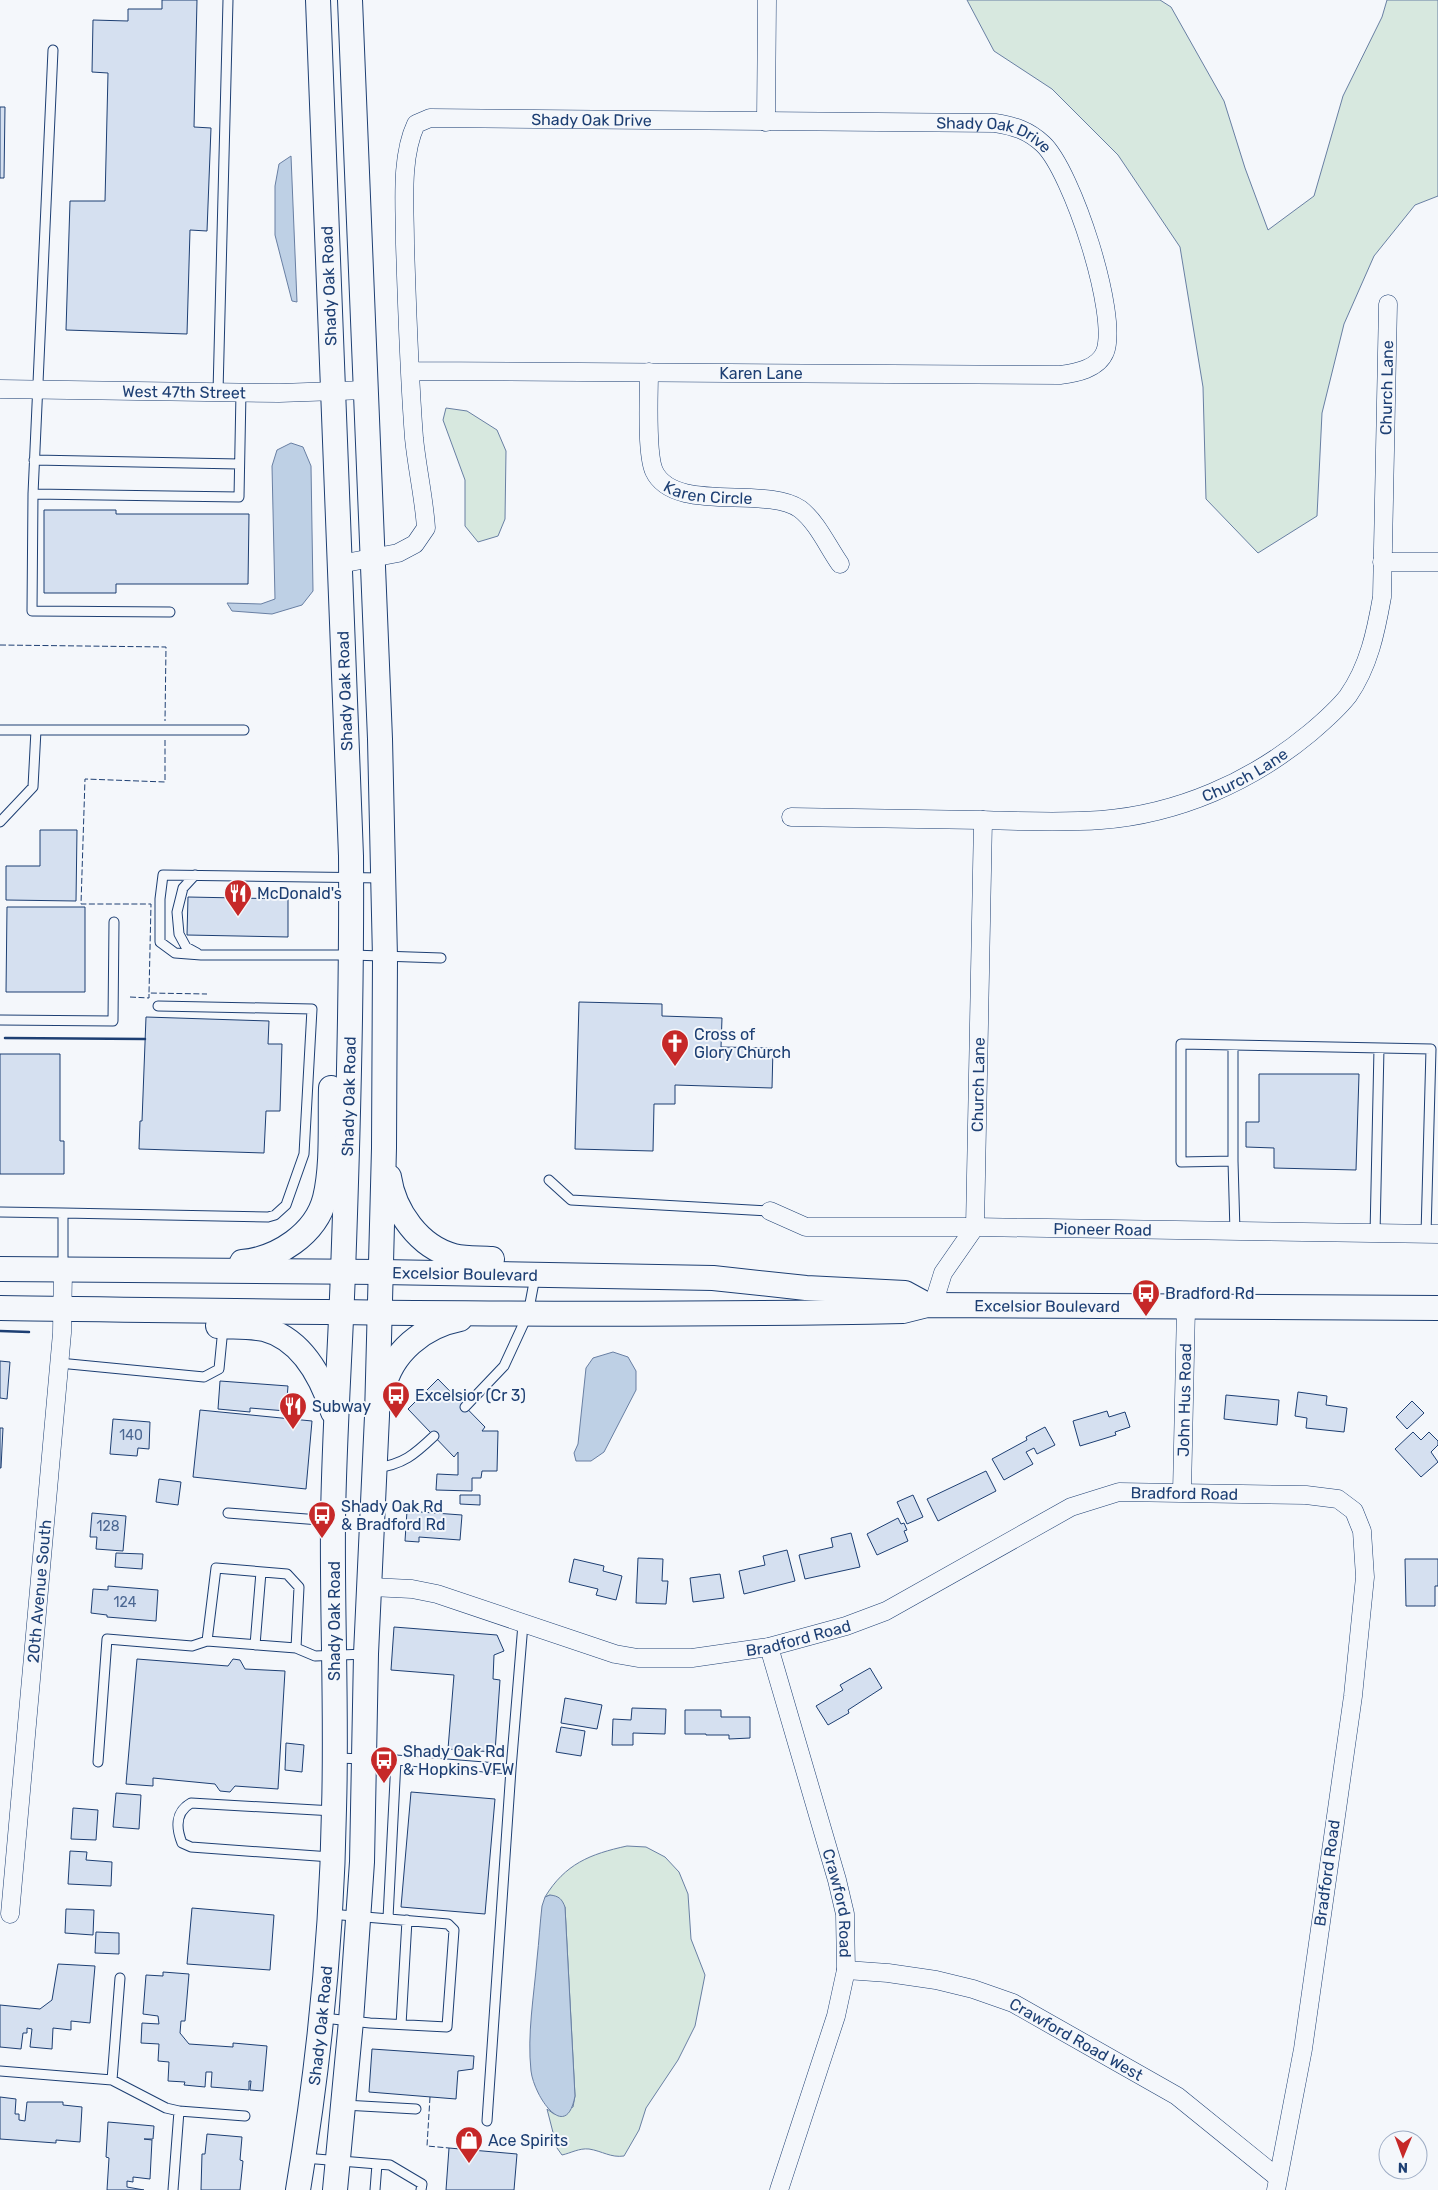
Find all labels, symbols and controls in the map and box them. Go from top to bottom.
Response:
street label: Shady Oak Drive [531,109,652,129]
street label: Shady Oak Drive [936,113,1056,156]
street label: Shady Oak Road [317,226,341,346]
street label: Church Lane [1376,340,1397,435]
street label: Karen Lane [719,364,803,383]
street label: West 47th Street [122,381,246,402]
street label: Karen Circle [661,477,753,508]
street label: Shady Oak Road [333,631,357,751]
street label: Church Lane [1199,744,1291,805]
restaurant icon: McDonald's [223,878,253,917]
place label: McDonald's [257,884,342,903]
place label: Cross of Glory Church [694,1025,791,1062]
church icon: Cross of Glory Church [660,1028,690,1067]
street label: Shady Oak Road [337,1036,359,1157]
street label: Church Lane [967,1037,988,1132]
street label: Pioneer Road [1053,1219,1152,1239]
street label: Excelsior Boulevard [392,1263,538,1284]
bus stop icon: Bradford Rd [1131,1278,1161,1317]
place label: Bradford Rd [1165,1284,1254,1303]
street label: Excelsior Boulevard [974,1296,1120,1316]
street label: John Hus Road [1173,1343,1195,1457]
bus stop icon: Excelsior (Cr 3) [381,1380,411,1419]
place label: Excelsior (Cr 3) [415,1386,526,1405]
restaurant icon: Subway [278,1391,308,1430]
place label: Subway [312,1397,371,1416]
house number: 140 [119,1427,143,1444]
street label: Bradford Road [1131,1483,1238,1503]
place label: Shady Oak Rd & Bradford Rd [341,1497,445,1534]
bus stop icon: Shady Oak Rd & Bradford Rd [307,1500,337,1539]
house number: 128 [96,1518,120,1535]
street label: 20th Avenue South [23,1519,55,1664]
street label: Shady Oak Road [325,1561,344,1681]
house number: 124 [114,1594,137,1611]
street label: Bradford Road [745,1616,853,1660]
place label: Shady Oak Rd & Hopkins VFW [403,1742,514,1779]
bus stop icon: Shady Oak Rd & Hopkins VFW [369,1745,399,1784]
street label: Bradford Road [1310,1818,1344,1928]
street label: Crawford Road [819,1847,855,1958]
street label: Shady Oak Road [304,1965,336,2086]
street label: Crawford Road West [1006,1994,1147,2084]
shop icon: Ace Spirits [454,2125,484,2164]
north arrow [1378,2130,1428,2180]
place label: Ace Spirits [488,2131,568,2150]
text: N [1398,2159,1408,2176]

